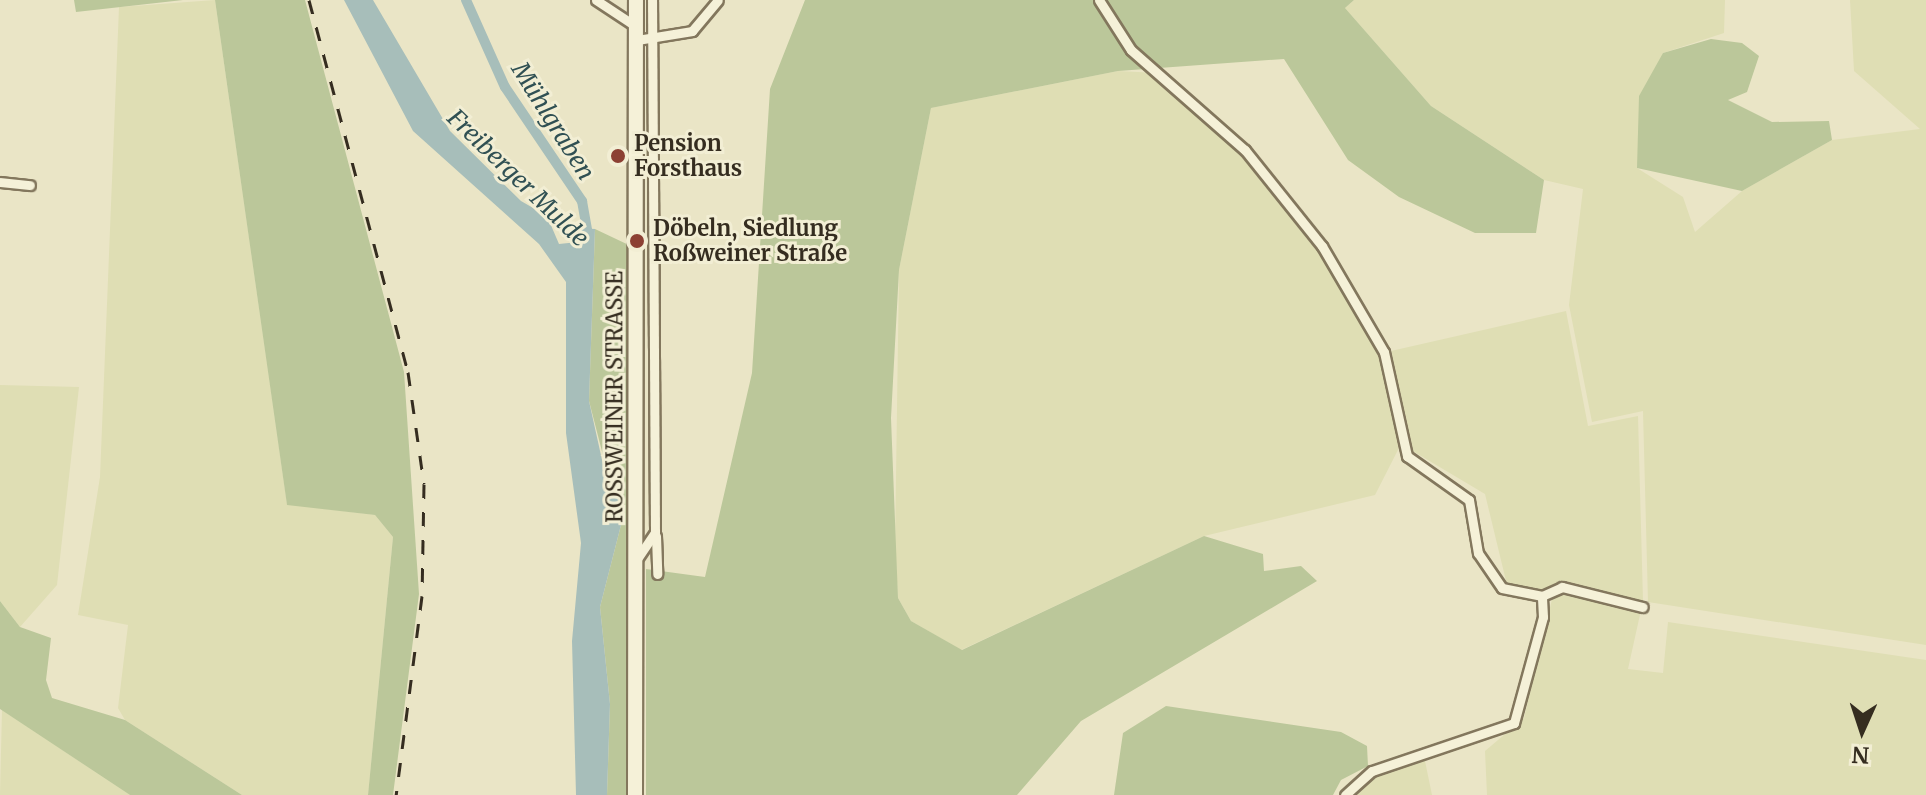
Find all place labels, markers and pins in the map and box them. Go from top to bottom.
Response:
place label: Pension Forsthaus [634,130,742,182]
marker: Pension Forsthaus [609,147,627,165]
place label: Döbeln, Siedlung Roßweiner Straße [653,215,847,266]
marker: Döbeln, Siedlung Roßweiner Straße [628,232,646,250]

